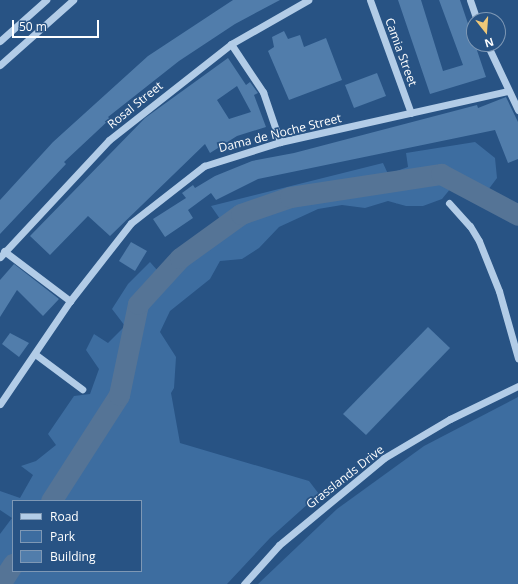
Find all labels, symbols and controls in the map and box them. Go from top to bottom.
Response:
scale bar [14,12,101,38]
north arrow [466,12,506,52]
street label: Camia Street [382,16,420,88]
text: 50 m [19,18,47,35]
text: N [483,35,496,51]
street label: Rosal Street [105,78,165,132]
street label: Dama de Noche Street [217,111,343,155]
street label: Grasslands Drive [303,442,387,512]
legend [12,500,142,572]
text: Road [50,508,79,525]
text: Park [50,528,75,545]
text: Building [50,548,95,565]

